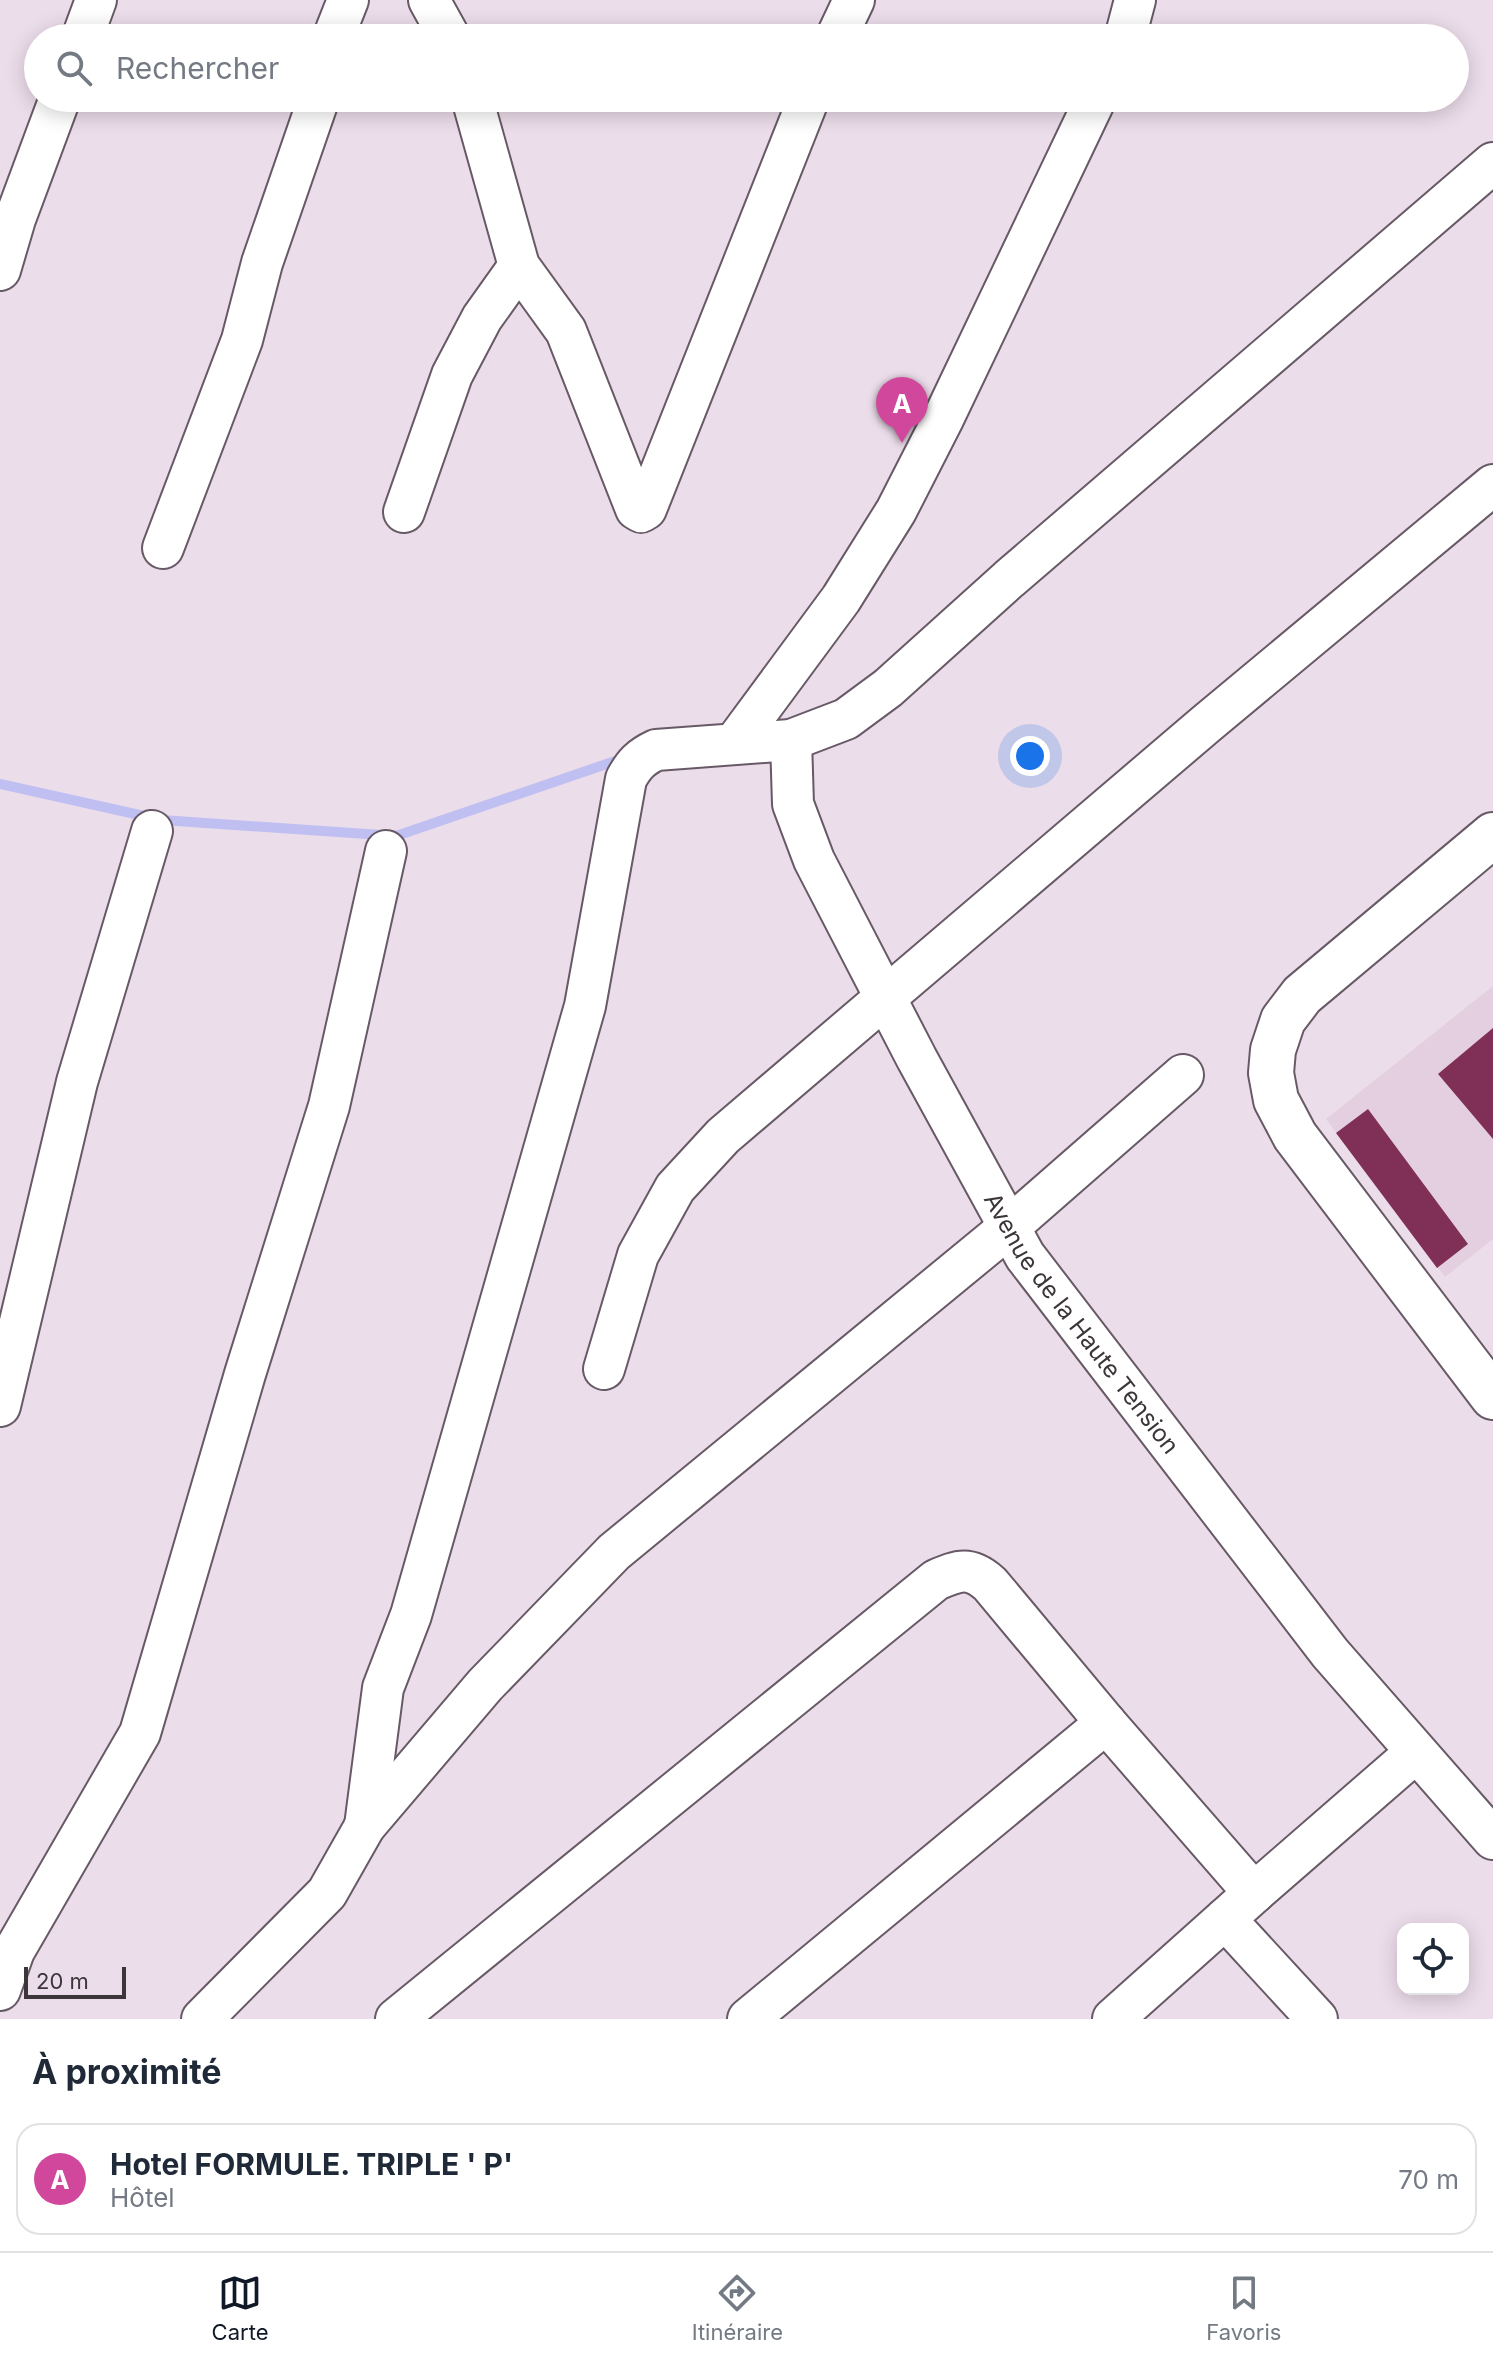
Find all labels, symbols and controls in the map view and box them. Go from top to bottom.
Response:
search box [24,24,1469,112]
icon: search [52,46,96,90]
text: Rechercher [116,50,279,86]
pin: A [876,377,928,443]
your location [1010,736,1050,776]
street label: Avenue de la Haute Tension [979,1187,1186,1459]
map controls [1397,1923,1469,1995]
button: locate [1397,1923,1469,1995]
scale bar [24,1963,126,1999]
text: 20 m [36,1968,89,1994]
text: À proximité [32,2051,222,2092]
text: Hotel FORMULE. TRIPLE ' P' [110,2146,513,2182]
text: A [50,2164,70,2195]
text: 70 m [1398,2164,1459,2195]
text: Hôtel [110,2182,175,2213]
tab: Carte [212,2271,268,2345]
tab: Itinéraire [692,2271,783,2345]
tab: Favoris [1206,2271,1281,2345]

